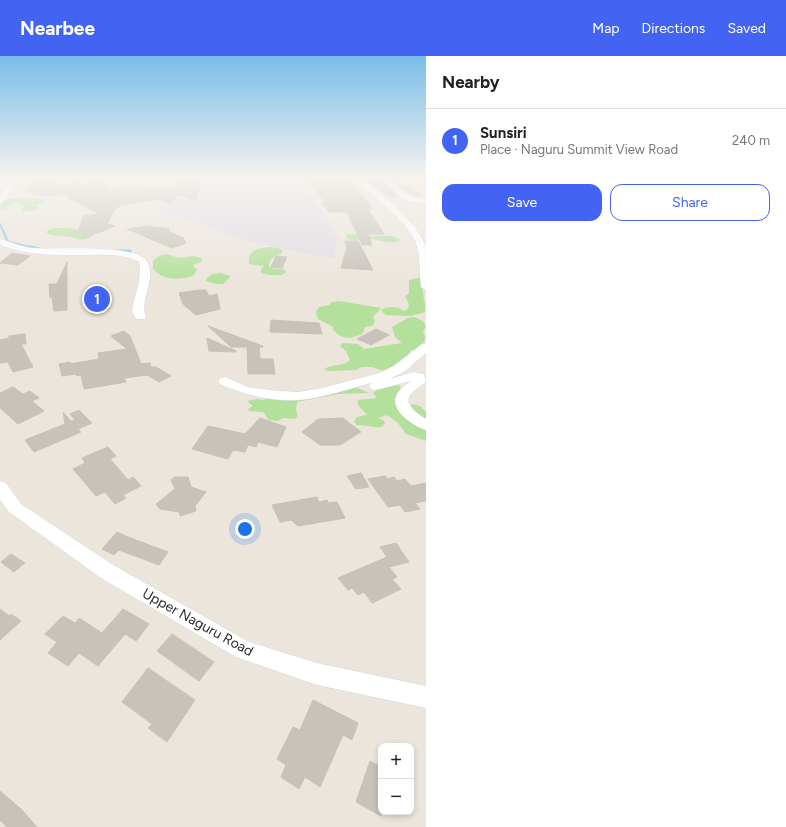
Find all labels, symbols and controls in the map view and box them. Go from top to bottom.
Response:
text: Nearbee [20,17,95,40]
text: Map [592,20,620,37]
text: Directions [642,20,705,37]
text: Saved [727,20,766,37]
text: Nearby [442,72,500,92]
text: Sunsiri [480,124,527,142]
text: 1 [452,133,458,148]
text: 240 m [732,133,770,148]
text: Place · Naguru Summit View Road [480,142,678,157]
button: Save [442,184,602,221]
button: Share [610,184,770,221]
pin: 1 [84,284,110,314]
your location [235,519,255,539]
street label: Upper Naguru Road [139,585,256,660]
map controls [378,743,414,815]
button: + [378,743,414,779]
button: − [378,779,414,815]

